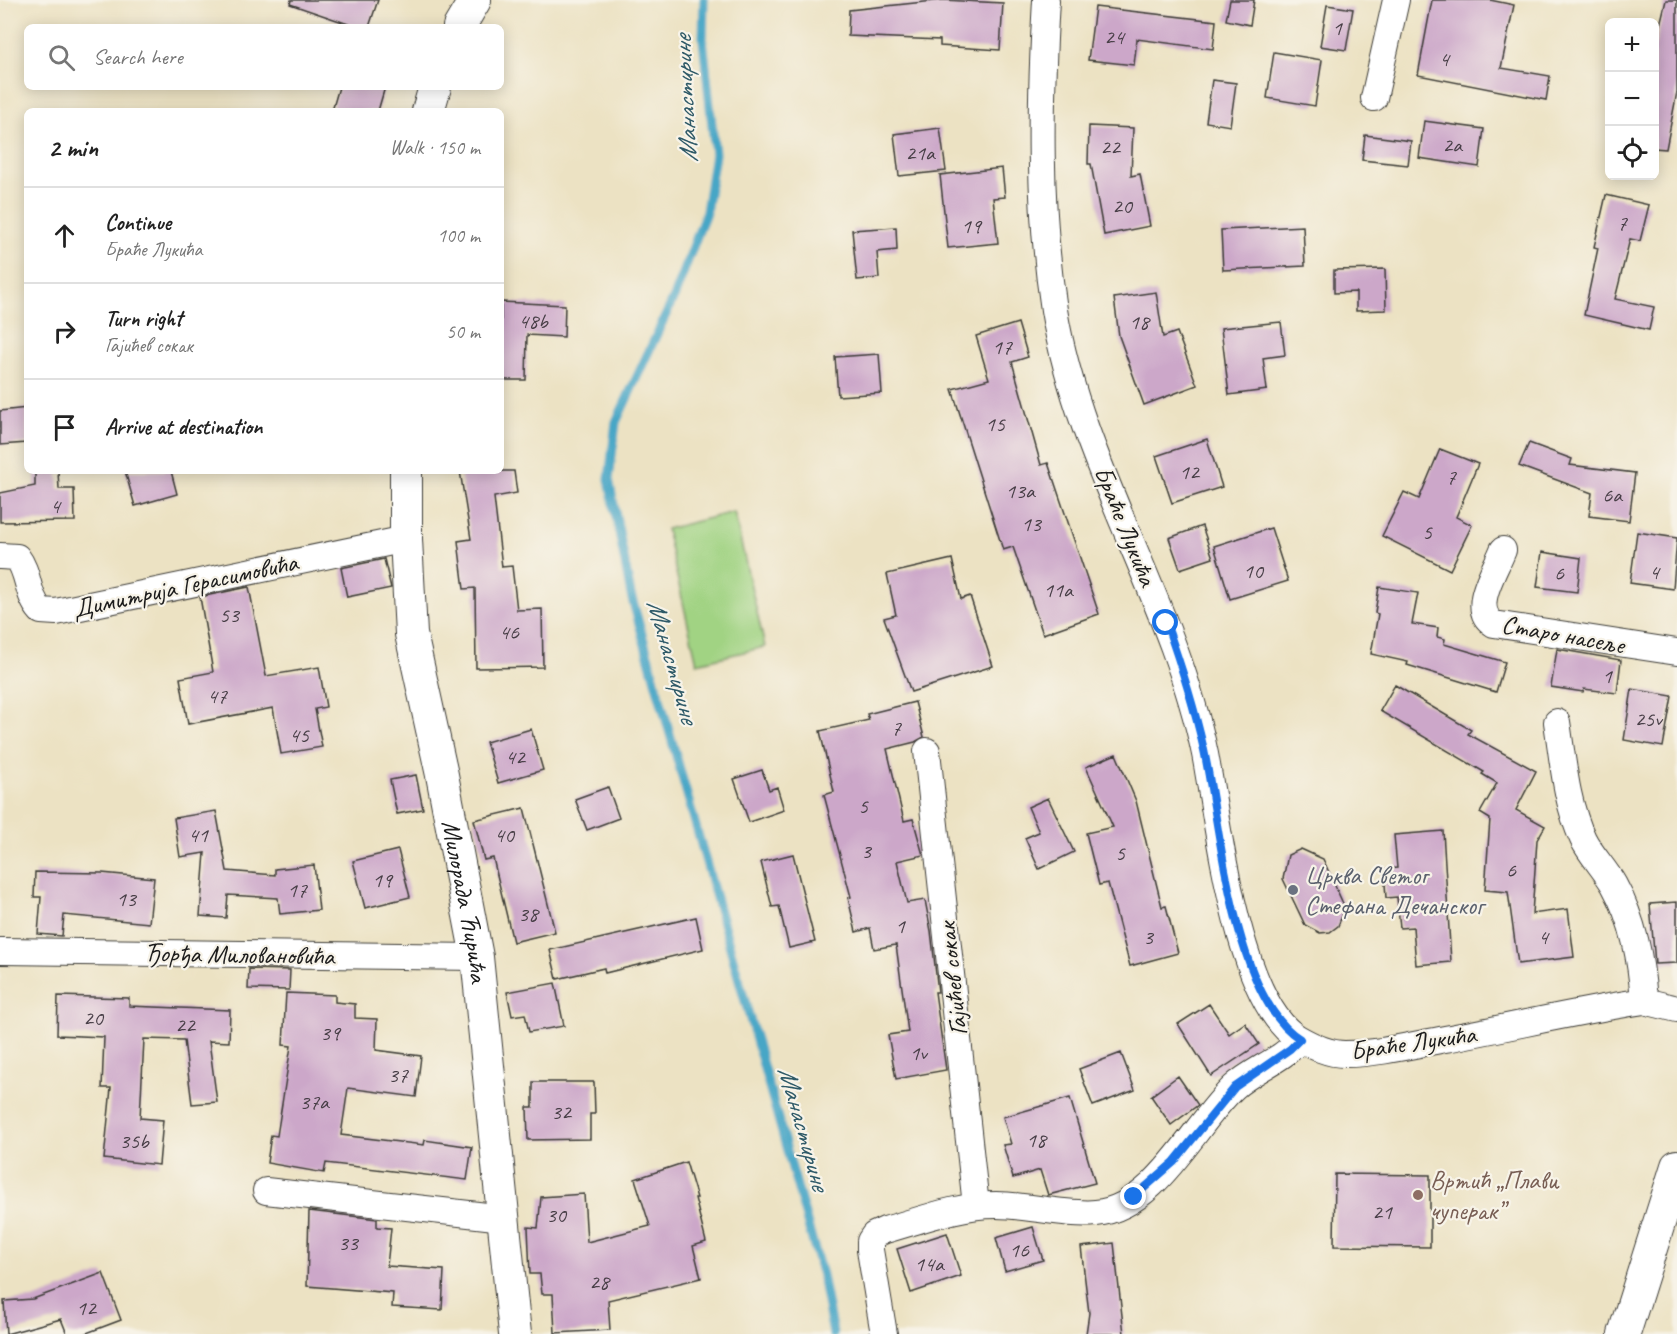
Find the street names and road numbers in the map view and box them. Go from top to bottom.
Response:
street label: Браће Лукића [1087,461,1165,592]
street label: Димитрија Герасимовића [70,545,302,625]
street label: Старо насеље [1499,607,1629,662]
street label: Милорада Ћирића [434,817,496,986]
street label: Гајићев сокак [930,918,975,1037]
street label: Ђорђа Миловановића [143,936,336,973]
street label: Браће Лукића [1348,1017,1479,1068]

